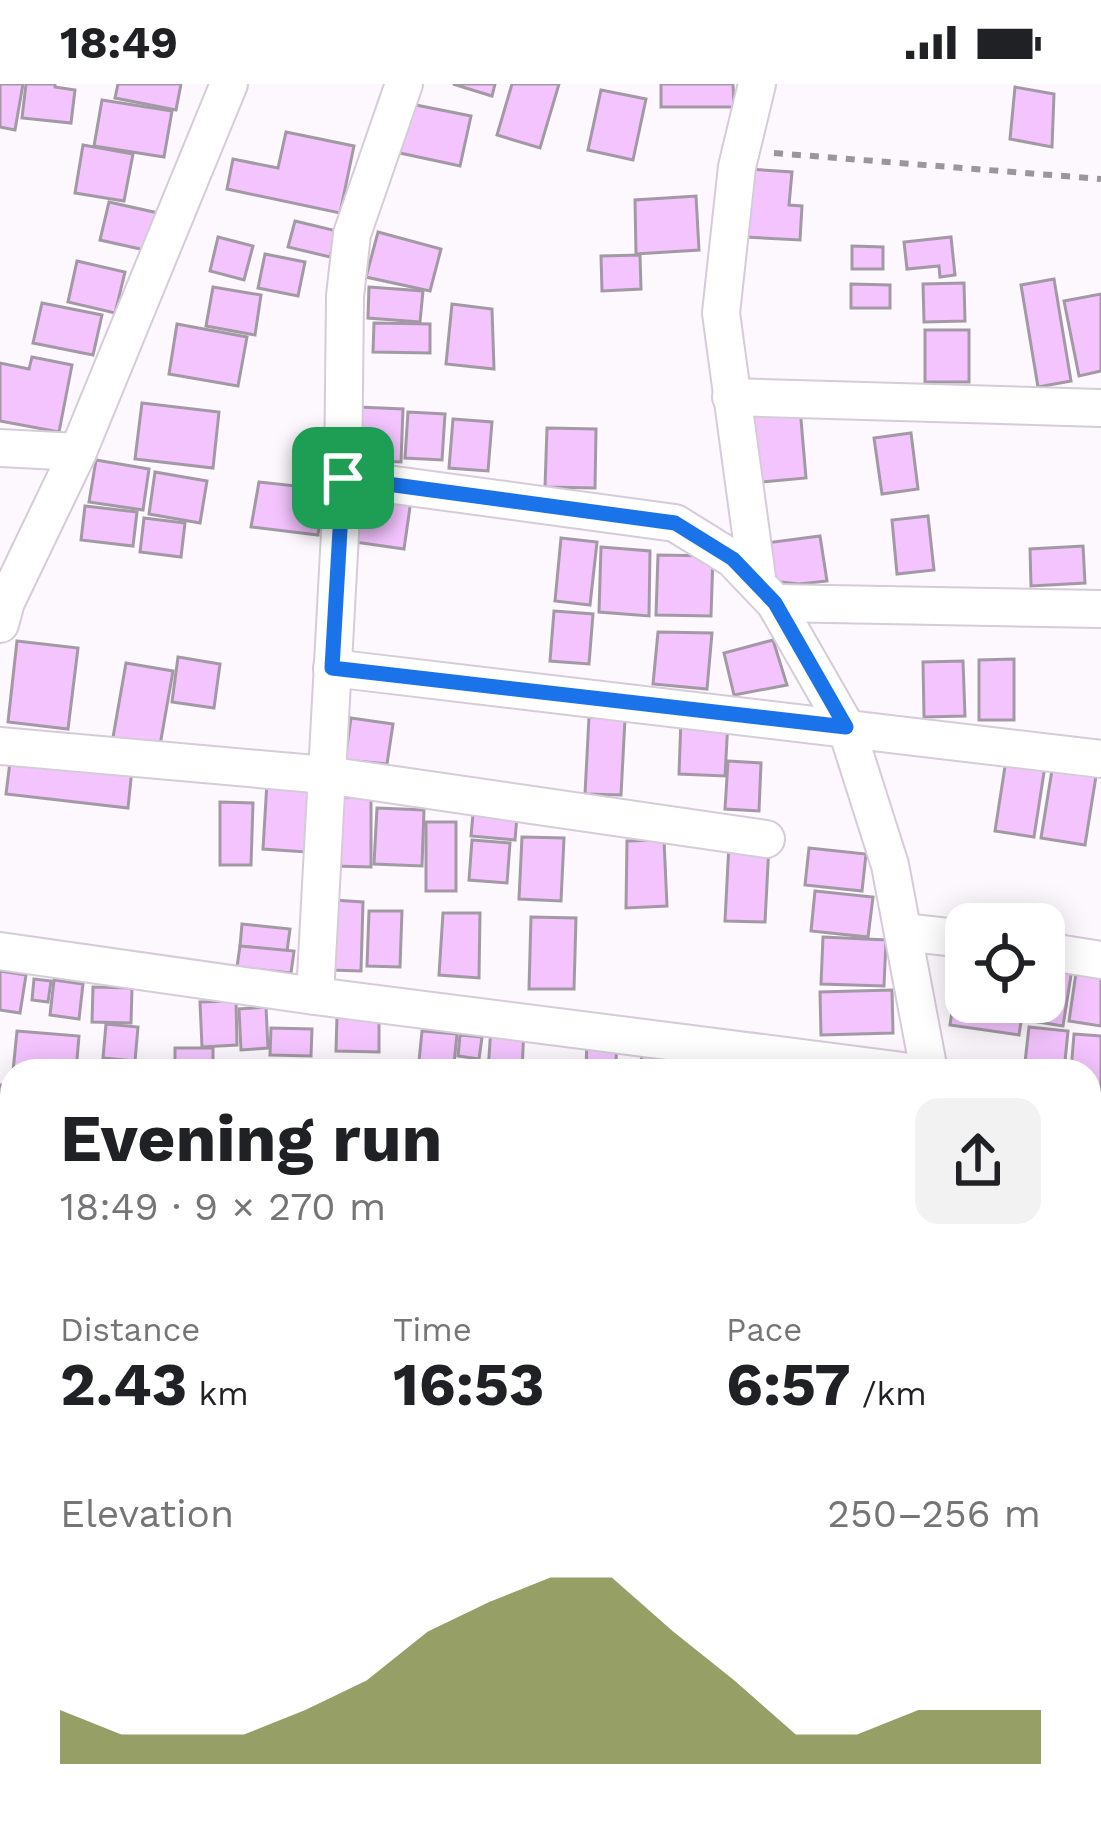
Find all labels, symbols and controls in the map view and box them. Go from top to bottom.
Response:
text: 18:49 [60,16,178,69]
pin [292,427,394,529]
icon: arrive [310,445,376,511]
map controls [945,903,1065,1023]
button: locate [945,903,1065,1023]
button: share [915,1098,1041,1224]
text: Evening run [60,1100,442,1177]
text: 18:49 · 9 × 270 m [60,1184,386,1229]
text: Distance [60,1310,200,1349]
text: Time [393,1310,472,1349]
text: Pace [726,1310,802,1349]
text: 2.43 [60,1349,187,1420]
text: 16:53 [393,1349,545,1420]
text: 6:57 [726,1349,851,1420]
text: km [187,1374,249,1413]
text: /km [851,1374,927,1413]
text: Elevation [60,1491,234,1536]
text: 250–256 m [827,1491,1041,1536]

